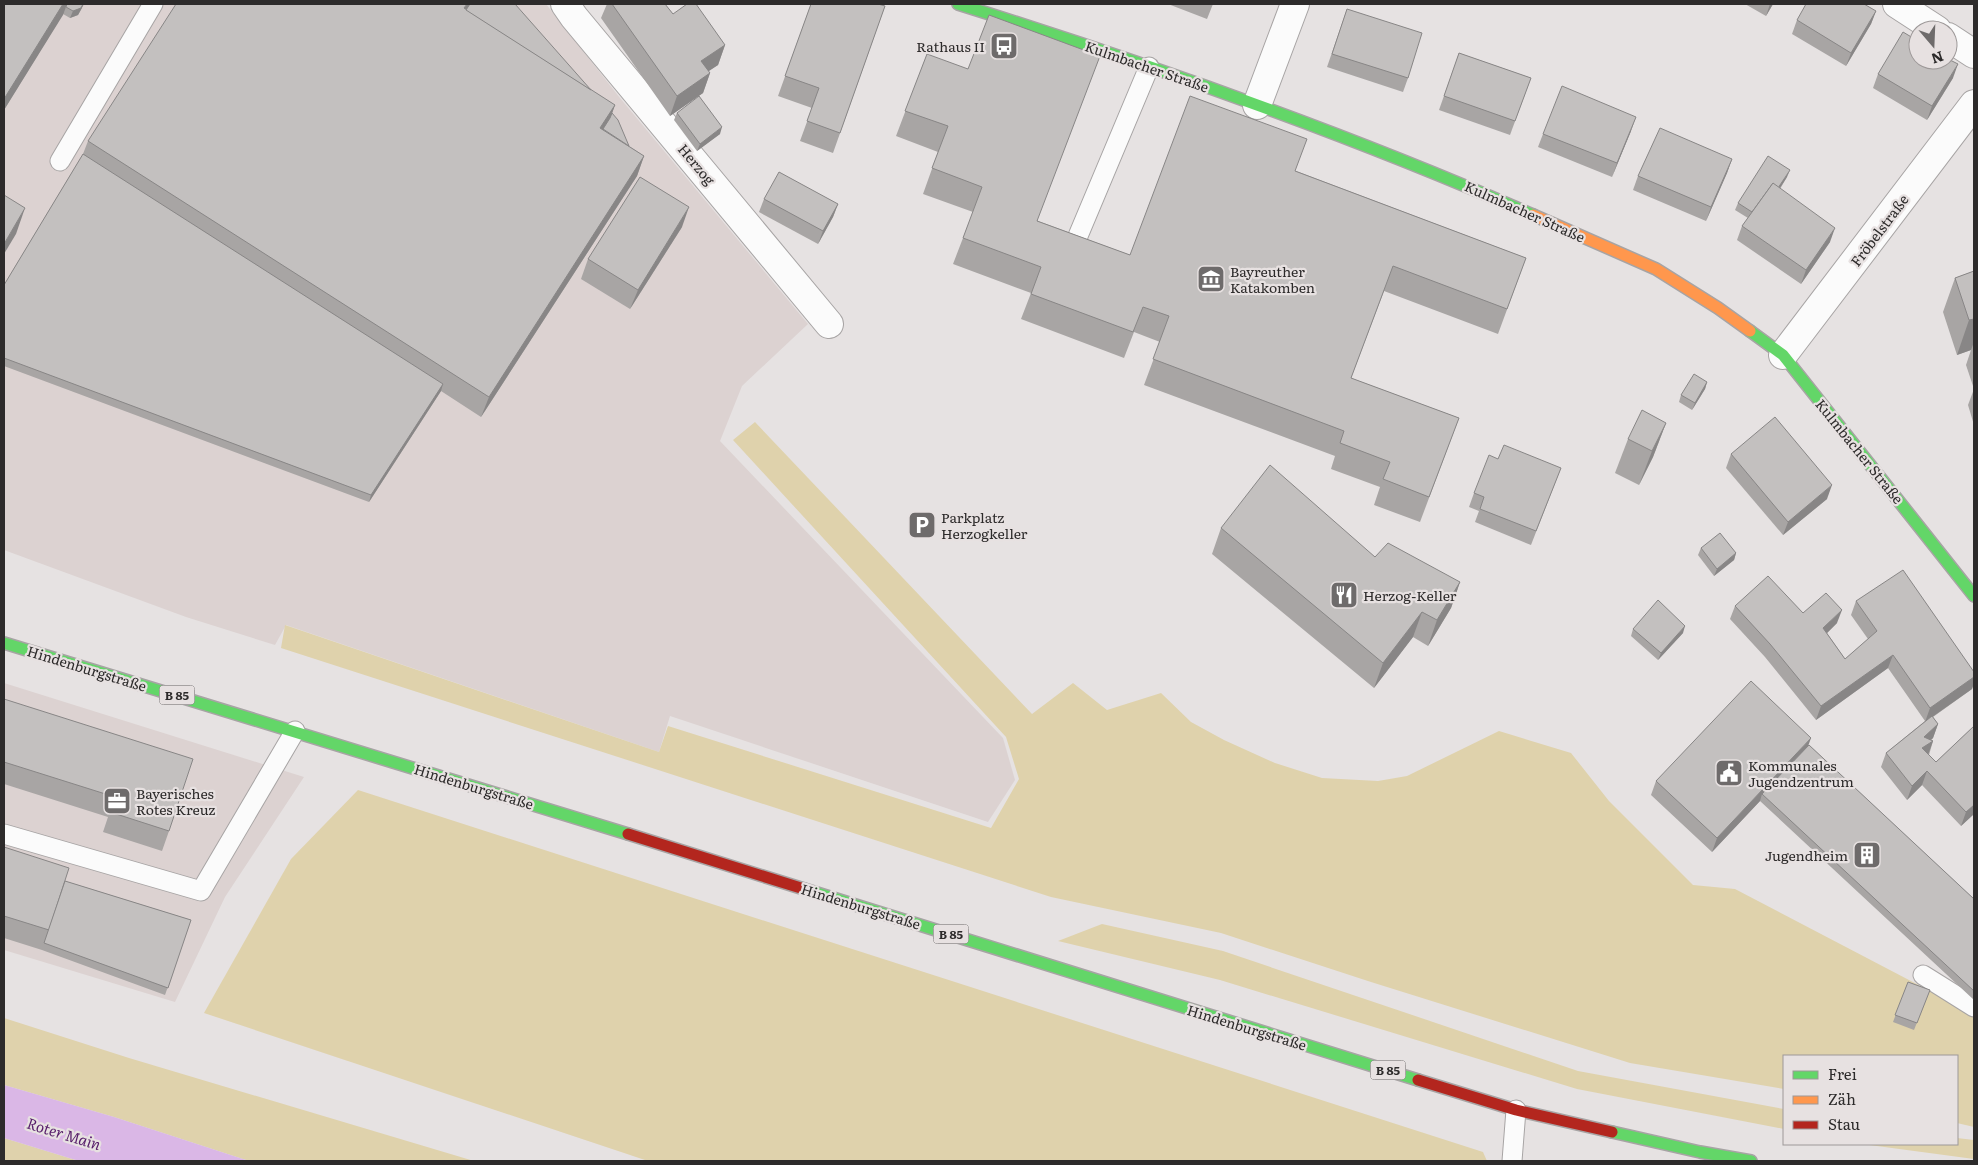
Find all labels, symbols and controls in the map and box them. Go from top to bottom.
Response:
north arrow [1908,20,1958,70]
bus stop icon: Rathaus II [989,31,1019,61]
street label: Kulmbacher Straße [1082,35,1212,97]
place label: Rathaus II [916,36,985,56]
text: N [1929,47,1946,70]
street label: Herzog [674,139,720,189]
street label: Kulmbacher Straße [1462,175,1588,247]
street label: Fröbelstraße [1845,190,1913,270]
place label: Bayreuther Katakomben [1230,261,1315,297]
museum icon: Bayreuther Katakomben [1196,264,1226,294]
street label: Kulmbacher Straße [1811,394,1909,508]
place label: Parkplatz Herzogkeller [941,507,1028,543]
parking icon: Parkplatz Herzogkeller [907,510,937,540]
restaurant icon: Herzog-Keller [1329,580,1359,610]
place label: Herzog-Keller [1363,585,1457,605]
street label: Hindenburgstraße [25,640,149,696]
road number: B 85 [160,686,194,704]
place label: Kommunales Jugendzentrum [1748,755,1854,791]
street label: Hindenburgstraße [412,758,536,814]
public building icon: Kommunales Jugendzentrum [1714,758,1744,788]
place label: Bayerisches Rotes Kreuz [136,783,216,819]
office icon: Bayerisches Rotes Kreuz [102,786,132,816]
building icon: Jugendheim [1852,840,1882,870]
place label: Jugendheim [1765,845,1848,865]
street label: Hindenburgstraße [799,878,923,934]
road number: B 85 [934,924,968,944]
street label: Hindenburgstraße [1185,999,1309,1055]
legend [1783,1055,1958,1145]
road number: B 85 [1370,1060,1406,1080]
text: Frei [1828,1062,1857,1085]
text: Zäh [1828,1087,1856,1110]
water label: Roter Main [24,1111,104,1155]
text: Stau [1828,1112,1860,1135]

